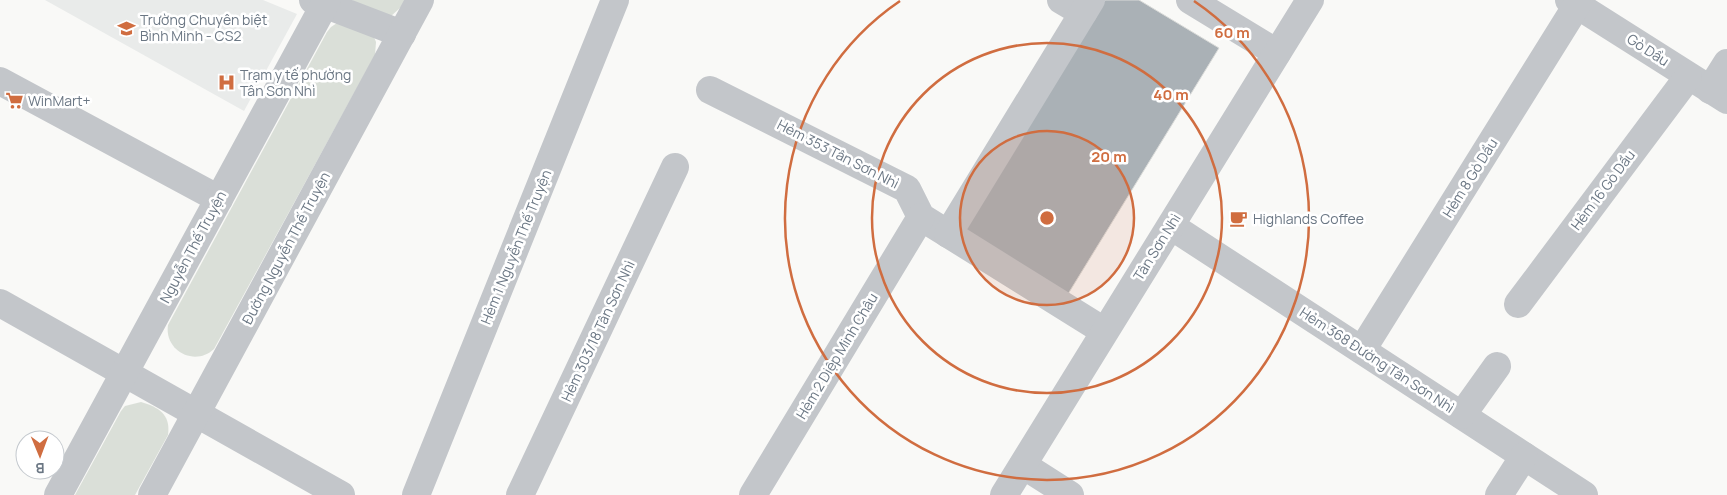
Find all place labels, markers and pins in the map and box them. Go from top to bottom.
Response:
place label: Trường Chuyên biệt Bình Minh - CS2 [140,10,268,45]
school or university icon: Trường Chuyên biệt Bình Minh - CS2 [116,18,136,38]
place label: Trạm y tế phường Tân Sơn Nhì [240,65,351,100]
hospital icon: Trạm y tế phường Tân Sơn Nhì [216,73,236,93]
supermarket icon: WinMart+ [4,91,24,111]
place label: WinMart+ [28,91,91,110]
centre of rings [1038,209,1056,227]
cafe icon: Highlands Coffee [1229,209,1249,229]
place label: Highlands Coffee [1253,209,1364,228]

